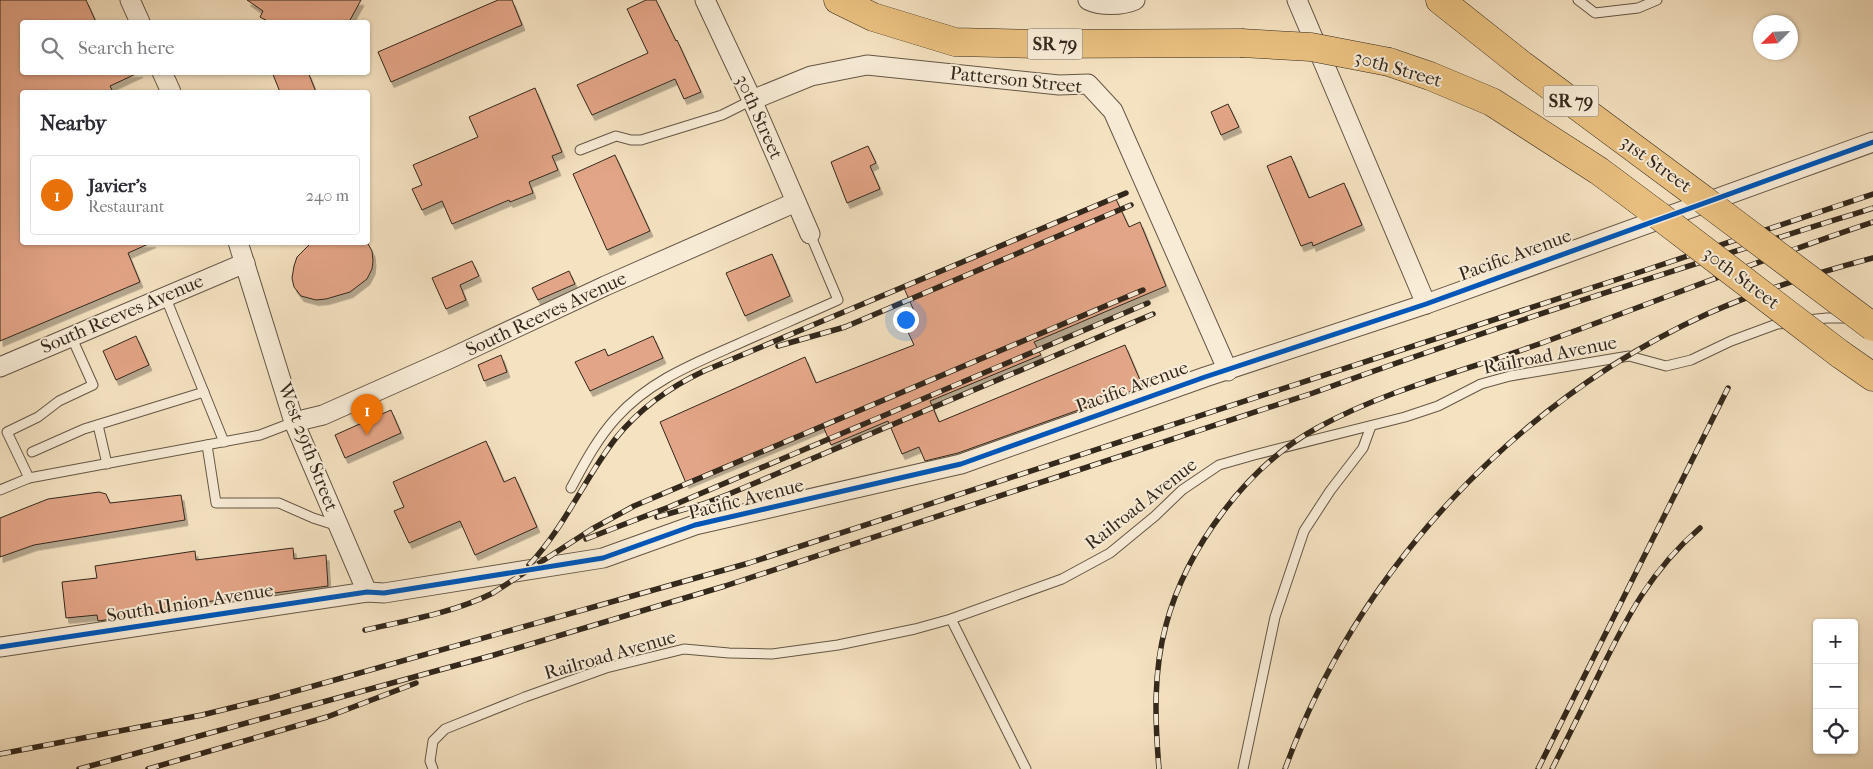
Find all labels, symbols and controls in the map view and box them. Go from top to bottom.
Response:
north arrow [1753,15,1798,60]
search box [20,20,370,75]
road number: SR 79 [1028,29,1082,60]
icon: search [38,34,66,62]
text: Search here [78,37,174,59]
street label: 30th Street [1352,46,1444,92]
street label: Patterson Street [949,62,1083,98]
street label: 30th Street [731,71,787,163]
road number: SR 79 [1544,85,1598,116]
text: Nearby [40,111,106,135]
street label: 31st Street [1616,131,1696,197]
text: Javier's [88,175,147,197]
text: 1 [54,186,60,205]
text: 240 m [306,186,349,205]
text: Restaurant [88,197,164,216]
street label: Pacific Avenue [1456,224,1574,286]
street label: 30th Street [1698,242,1784,314]
street label: South Reeves Avenue [462,267,630,361]
street label: South Reeves Avenue [37,270,207,358]
your location [893,307,919,333]
street label: Railroad Avenue [1481,331,1619,379]
street label: Pacific Avenue [1073,356,1191,418]
street label: West 29th Street [273,379,343,515]
pin: 1 [351,394,383,435]
street label: Railroad Avenue [1081,454,1201,554]
street label: Pacific Avenue [686,474,806,524]
street label: South Union Avenue [105,579,275,627]
map controls [1813,619,1858,754]
button: + [1813,619,1858,664]
street label: Railroad Avenue [542,626,678,684]
button: − [1813,664,1858,709]
button: locate [1813,709,1858,754]

